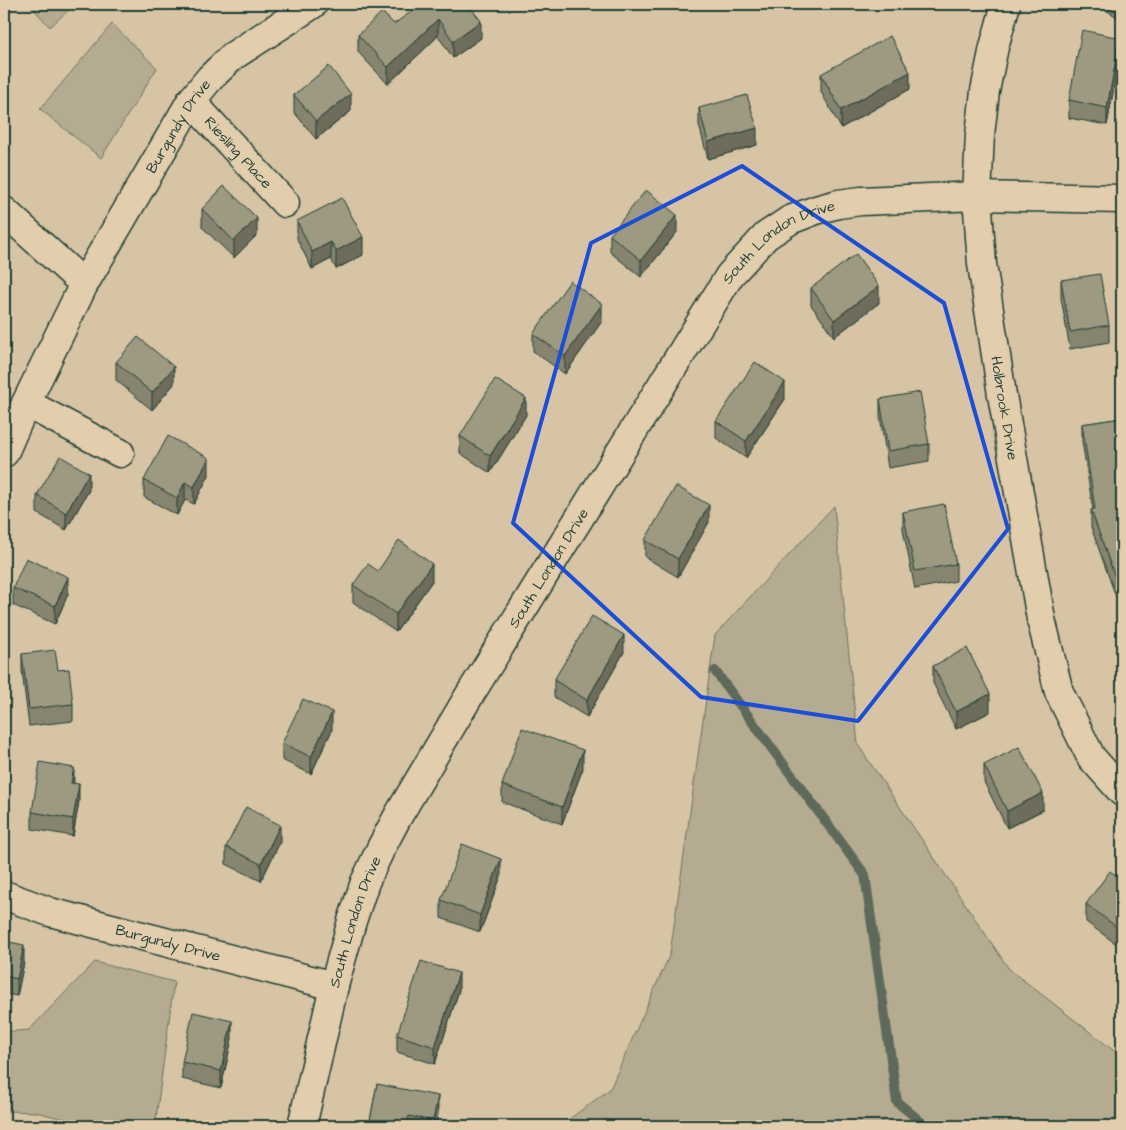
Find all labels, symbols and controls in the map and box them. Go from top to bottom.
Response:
street label: Burgundy Drive [141,74,216,177]
street label: Riesling Place [200,112,277,193]
street label: South London Drive [717,195,837,288]
street label: Holbrook Drive [986,355,1024,462]
street label: South London Drive [503,504,593,632]
street label: South London Drive [324,853,386,990]
street label: Burgundy Drive [113,919,223,966]

